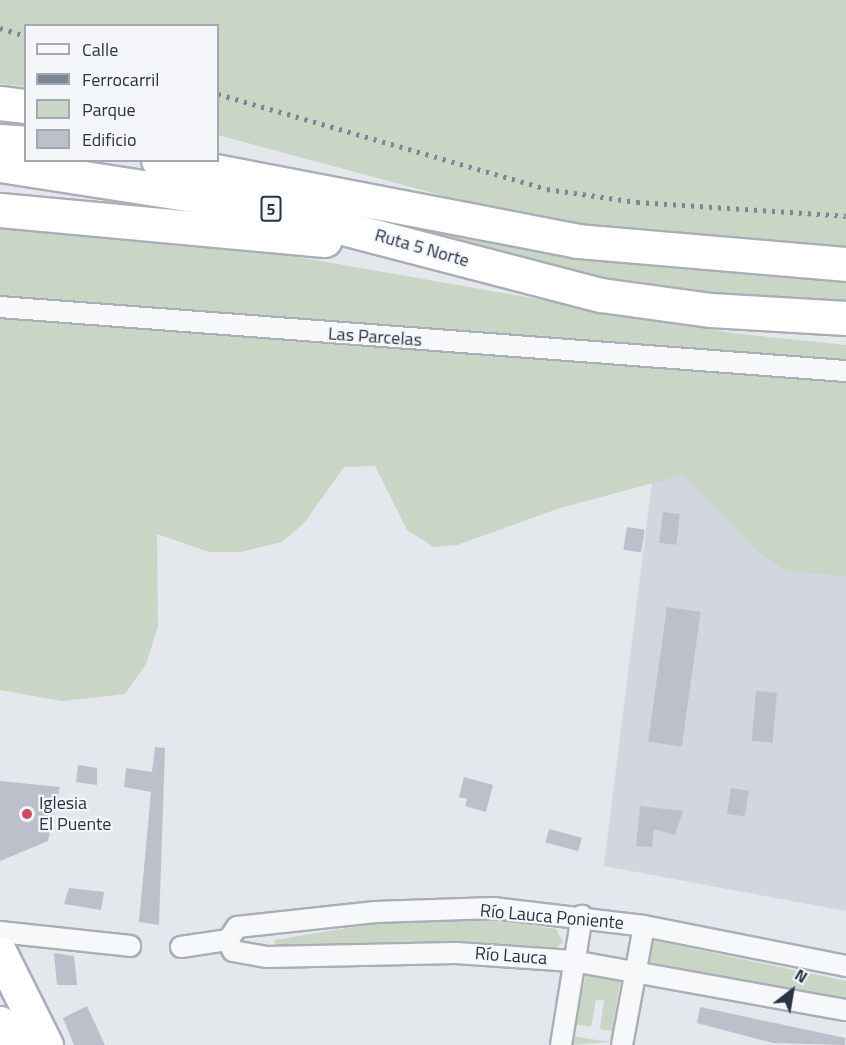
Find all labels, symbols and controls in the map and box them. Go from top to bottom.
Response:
legend [24,24,219,162]
text: Calle [82,36,118,63]
text: Ferrocarril [82,66,159,93]
text: Parque [82,96,136,123]
text: Edificio [82,126,136,153]
road number: 5 [260,196,282,222]
street label: Ruta 5 Norte [372,224,472,272]
street label: Las Parcelas [327,323,423,351]
place label: Iglesia El Puente [39,793,111,836]
marker: Iglesia El Puente [20,807,34,821]
street label: Río Lauca Poniente [479,900,625,934]
street label: Río Lauca [474,943,548,969]
north arrow [762,961,822,1021]
text: N [790,962,812,989]

